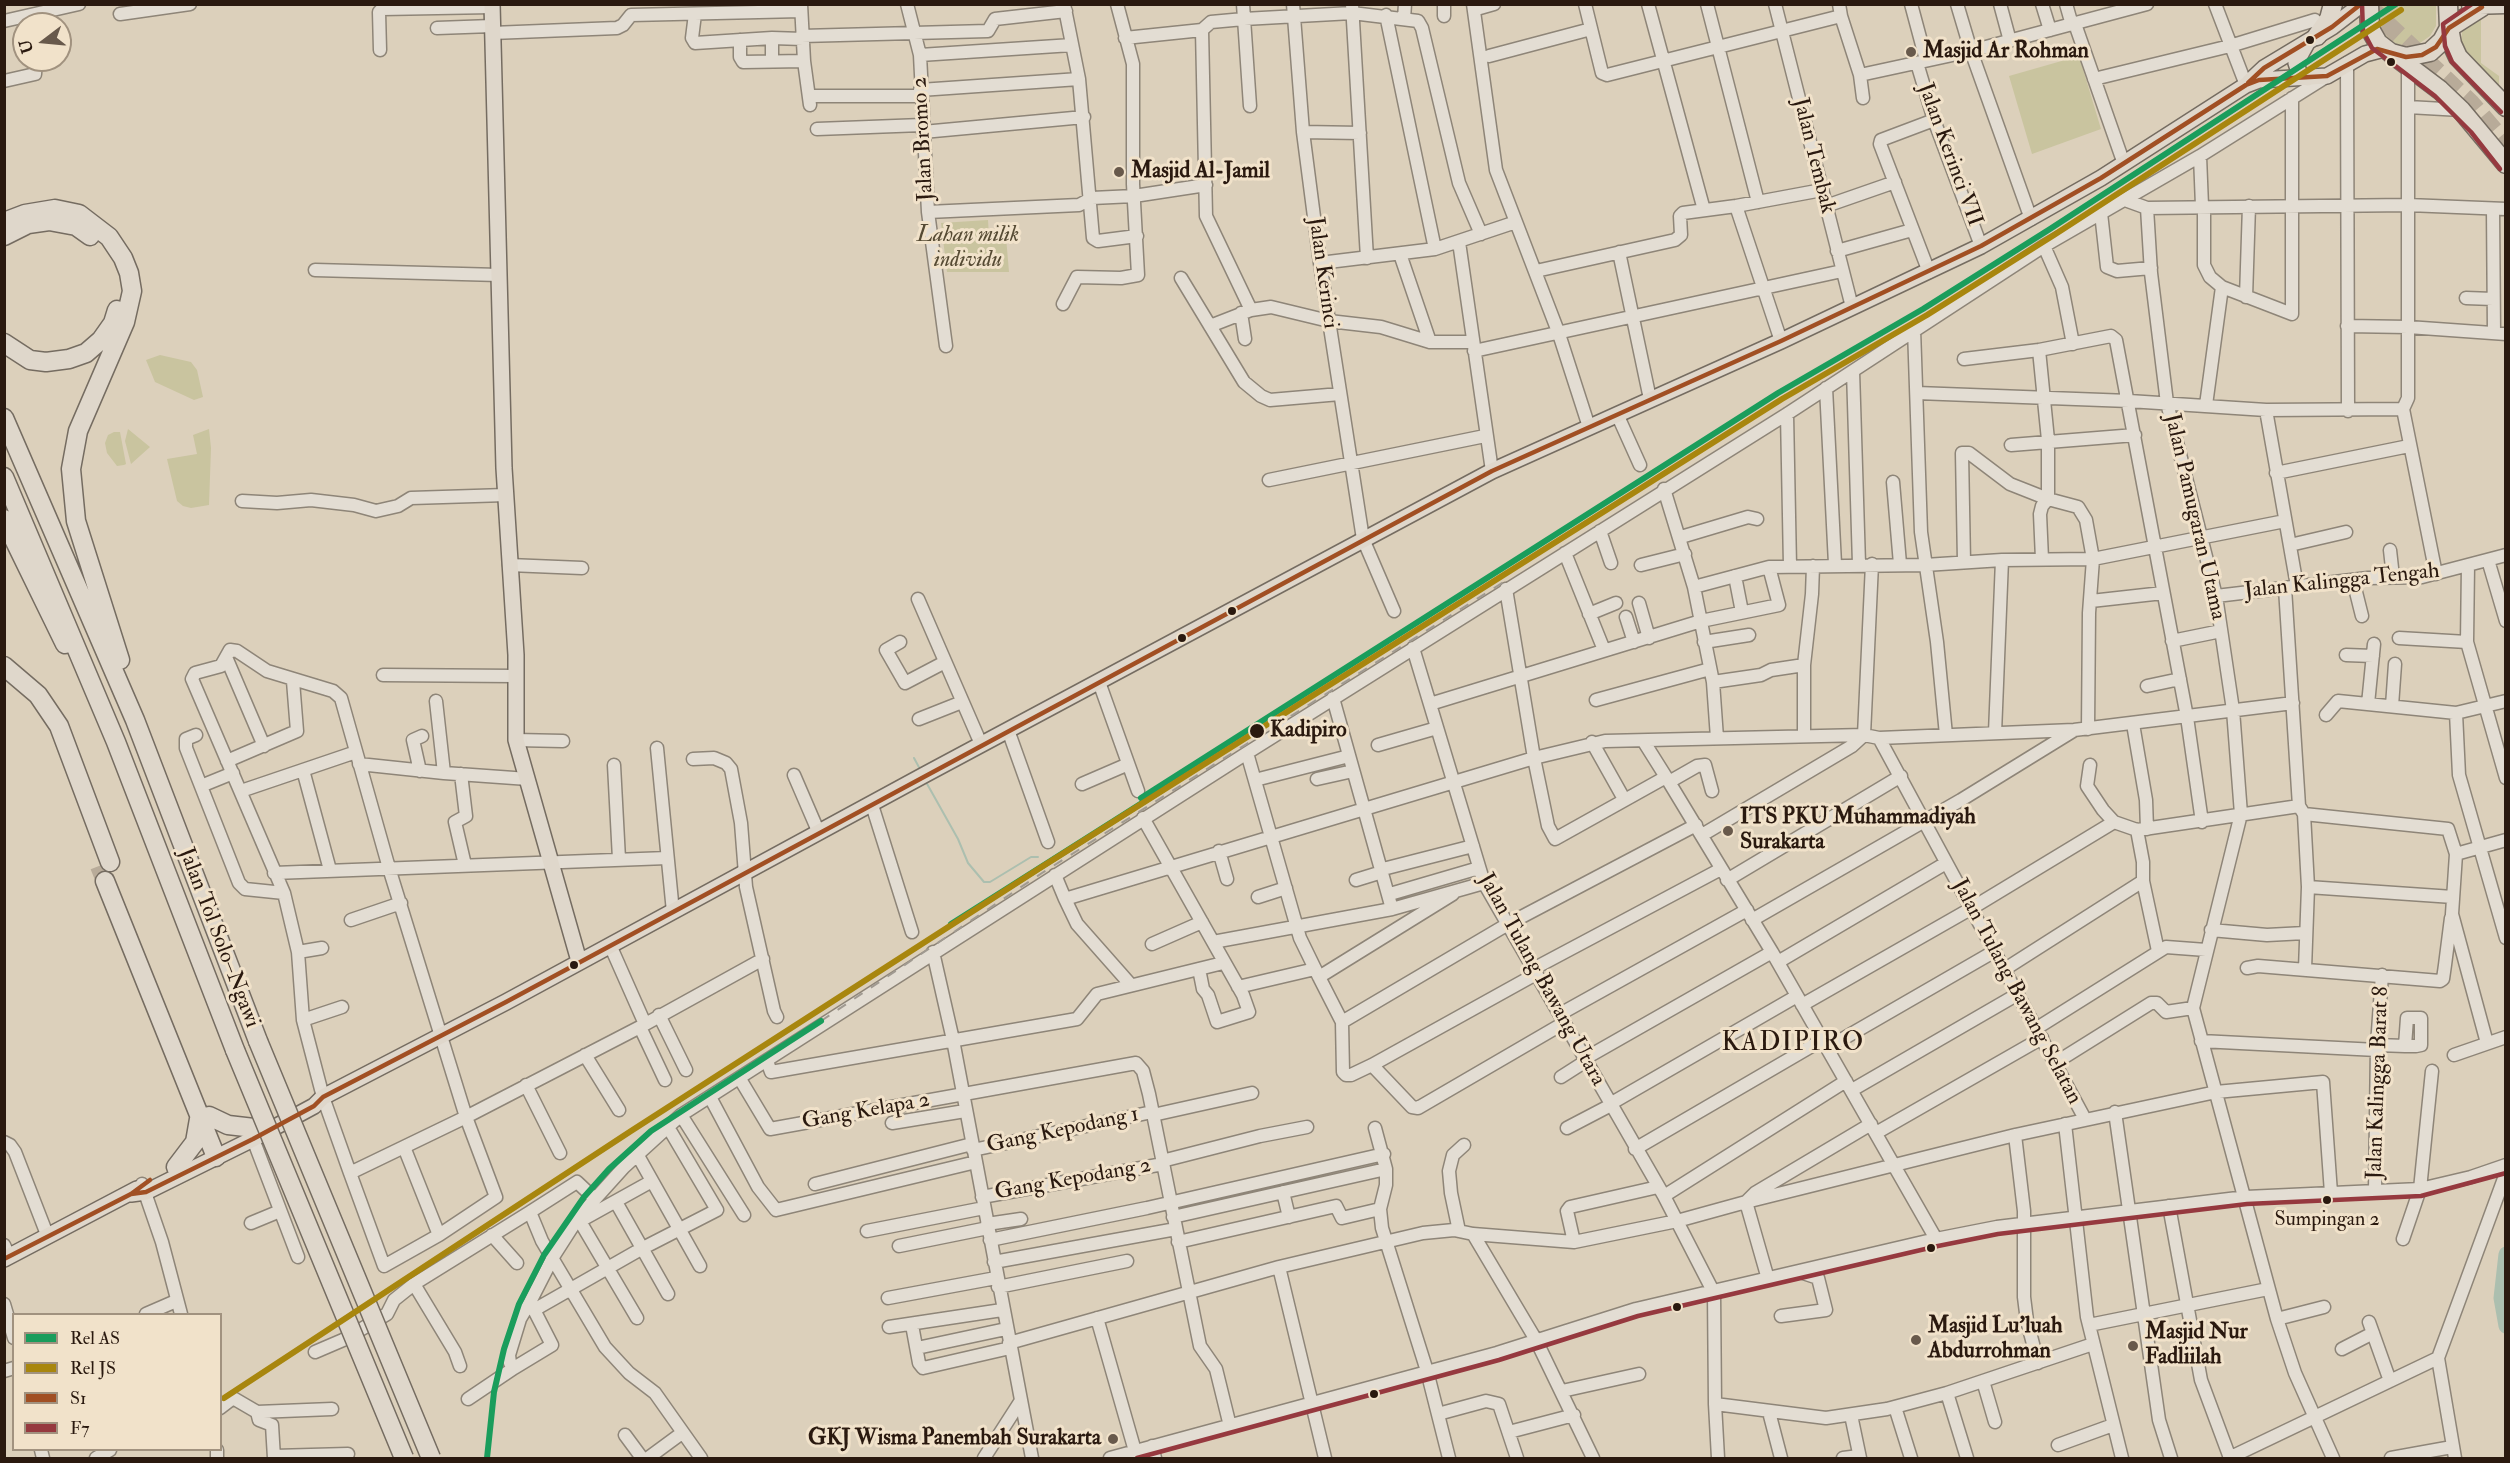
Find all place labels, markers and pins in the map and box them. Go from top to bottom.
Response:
unlabelled marker [2304,34,2316,46]
place label: Masjid Ar Rohman [1923,39,2089,65]
marker: Masjid Ar Rohman [1904,45,1918,59]
unlabelled marker [2385,56,2397,68]
place label: Masjid Al-Jamil [1131,159,1270,185]
marker: Masjid Al-Jamil [1112,165,1126,179]
unlabelled marker [1226,605,1238,617]
unlabelled marker [1176,632,1188,644]
place label: Kadipiro [1270,718,1347,744]
marker: Kadipiro [1248,722,1266,740]
place label: ITS PKU Muhammadiyah Surakarta [1740,805,1976,856]
marker: ITS PKU Muhammadiyah Surakarta [1721,824,1735,838]
unlabelled marker [568,959,580,971]
marker: Sumpingan 2 [2321,1194,2333,1206]
place label: Sumpingan 2 [2274,1209,2380,1233]
unlabelled marker [1925,1242,1937,1254]
unlabelled marker [1671,1301,1683,1313]
place label: Masjid Lu'luah Abdurrohman [1928,1314,2063,1366]
place label: Masjid Nur Fadliilah [2145,1320,2248,1372]
marker: Masjid Lu'luah Abdurrohman [1909,1333,1923,1347]
marker: Masjid Nur Fadliilah [2126,1339,2140,1353]
unlabelled marker [1368,1388,1380,1400]
place label: GKJ Wisma Panembah Surakarta [808,1426,1101,1452]
marker: GKJ Wisma Panembah Surakarta [1106,1432,1120,1446]

